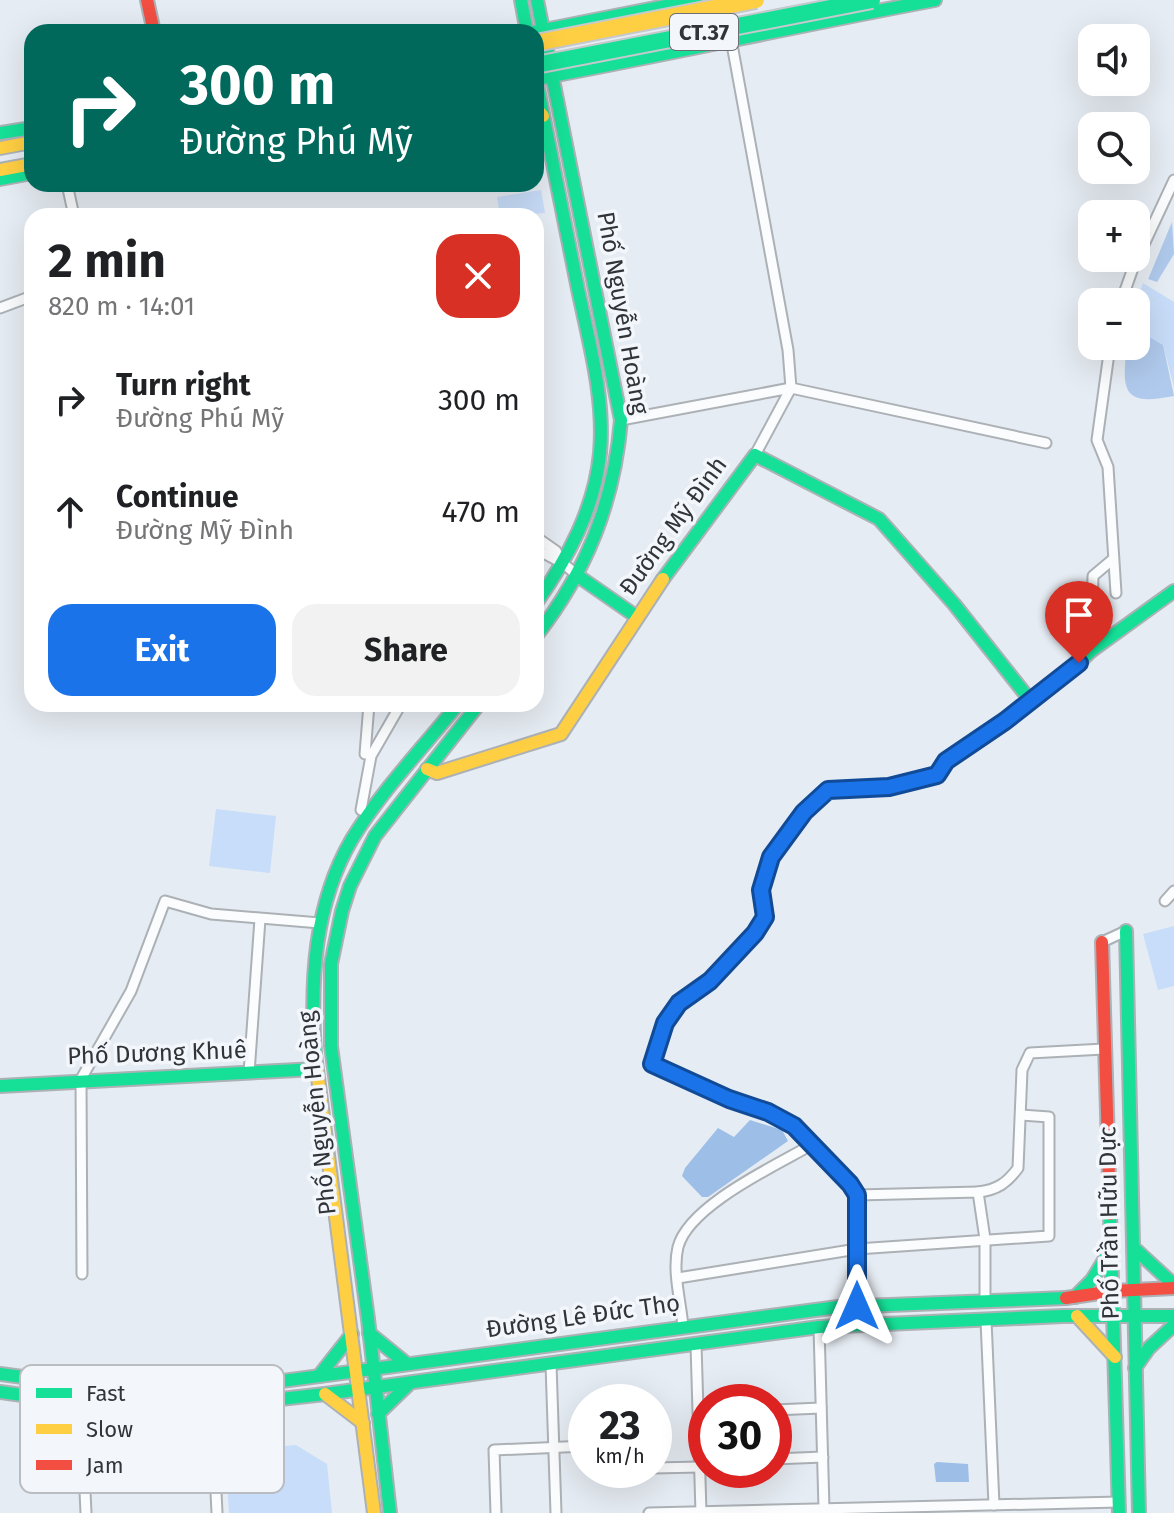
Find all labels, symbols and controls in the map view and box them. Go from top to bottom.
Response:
road number: CT.37 [670,14,738,50]
map controls [1078,24,1150,360]
button: sound [1078,24,1150,96]
text: 300 m [180,52,335,119]
icon: right [48,56,152,160]
button: search [1078,112,1150,184]
text: Đường Phú Mỹ [180,120,413,164]
button: + [1078,200,1150,272]
street label: Phố Nguyễn Hoàng [591,209,655,417]
text: 2 min [48,232,166,290]
button: close [436,234,520,318]
button: − [1078,288,1150,360]
text: 820 m · 14:01 [48,291,195,322]
text: Turn right [116,367,251,403]
icon: right [48,378,92,422]
text: 300 m [438,382,520,418]
text: Đường Phú Mỹ [116,403,284,434]
street label: Đường Mỹ Đình [613,451,733,601]
text: Continue [116,479,239,515]
icon: ahead [48,490,92,534]
text: 470 m [441,494,520,530]
text: Đường Mỹ Đình [116,515,294,546]
pin [1045,581,1113,663]
icon: arrive [1057,593,1101,637]
button: Exit [48,604,276,696]
button: Share [292,604,520,696]
street label: Phố Nguyễn Hoàng [292,1009,342,1217]
street label: Phố Dương Khuê [67,1036,247,1070]
street label: Phố Trần Hữu Dực [1093,1126,1125,1320]
position arrow [815,1264,899,1348]
street label: Đường Lê Đức Thọ [484,1289,682,1343]
legend [20,1365,284,1493]
text: Fast [86,1380,126,1407]
speed limit sign: 30 [688,1384,792,1488]
text: 23 [599,1402,641,1450]
text: Slow [86,1416,133,1443]
text: km/h [595,1444,645,1468]
text: Jam [86,1452,124,1479]

